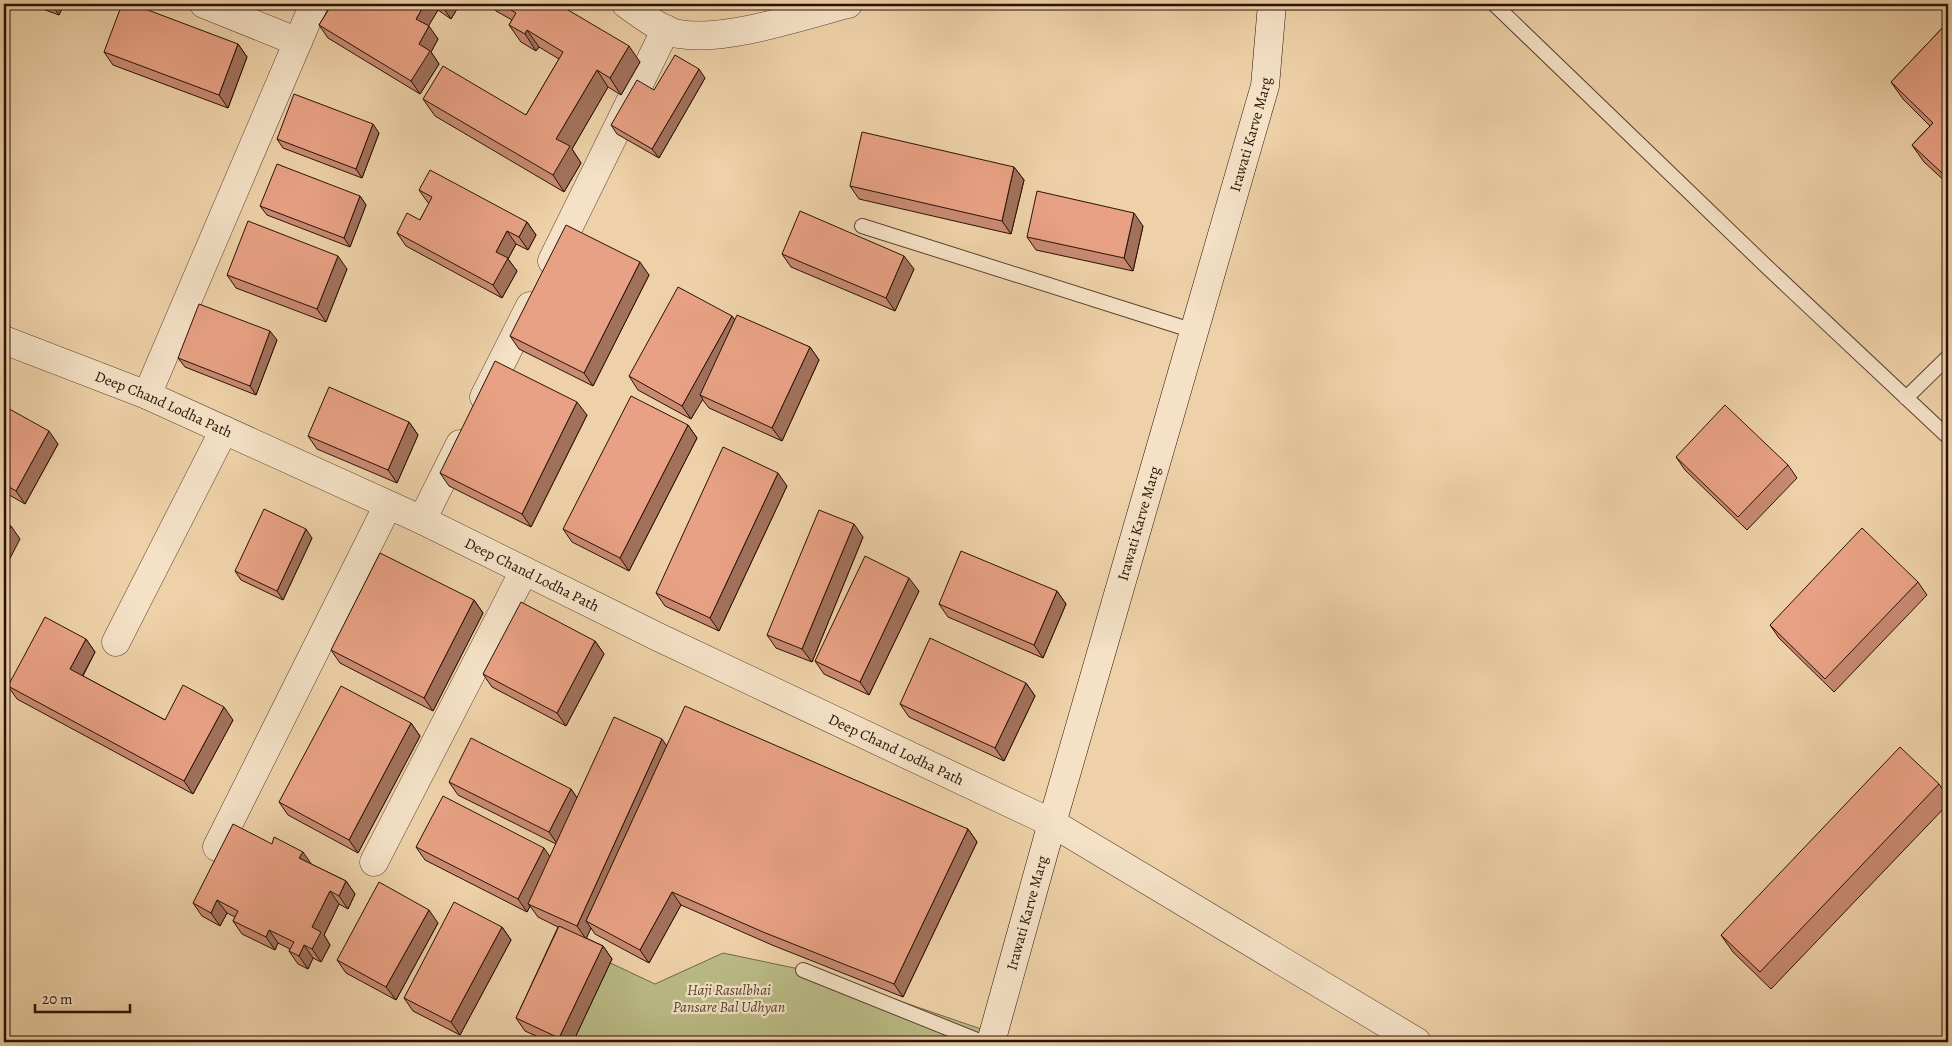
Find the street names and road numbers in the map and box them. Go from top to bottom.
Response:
street label: Irawati Karve Marg [1225,76,1276,194]
street label: Deep Chand Lodha Path [92,366,235,442]
street label: Irawati Karve Marg [1112,463,1165,583]
street label: Deep Chand Lodha Path [461,533,603,616]
street label: Deep Chand Lodha Path [825,709,967,790]
street label: Irawati Karve Marg [1001,853,1053,973]

